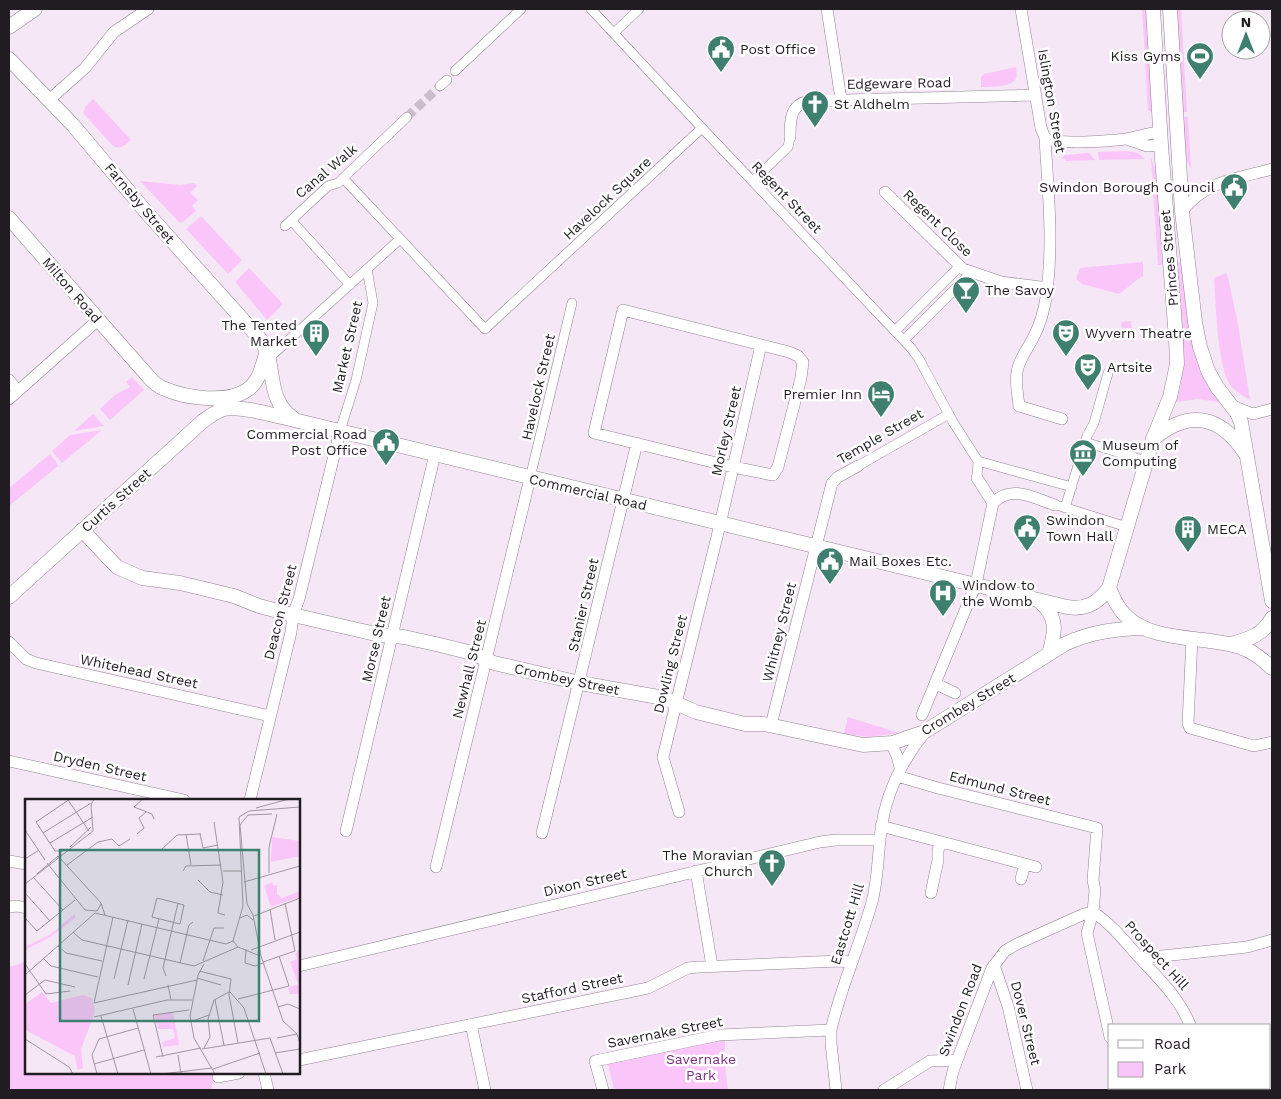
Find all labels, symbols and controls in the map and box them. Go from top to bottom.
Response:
north arrow [1221,10,1271,60]
text: N [1241,14,1251,30]
public building icon: Post Office [706,34,736,73]
place label: Post Office [740,41,816,57]
sports icon: Kiss Gyms [1185,41,1215,80]
street label: Islington Street [1035,48,1069,154]
place label: Kiss Gyms [1111,48,1181,64]
street label: Edgeware Road [846,74,952,92]
church icon: St Aldhelm [800,89,830,128]
place label: St Aldhelm [834,96,910,112]
street label: Canal Walk [292,141,360,201]
street label: Havelock Square [560,153,654,243]
street label: Regent Street [749,158,826,236]
street label: Farnsby Street [102,160,178,246]
public building icon: Swindon Borough Council [1219,172,1249,211]
place label: Swindon Borough Council [1039,179,1216,195]
street label: Regent Close [900,186,976,260]
street label: Princes Street [1157,209,1181,307]
street label: Milton Road [39,254,105,326]
bar icon: The Savoy [951,275,981,314]
place label: The Savoy [985,282,1055,298]
street label: Market Street [329,299,365,395]
place label: The Tented Market [221,317,297,349]
building icon: The Tented Market [301,318,331,357]
theatre icon: Wyvern Theatre [1051,318,1081,357]
place label: Wyvern Theatre [1085,325,1192,341]
street label: Havelock Street [518,332,558,442]
theatre icon: Artsite [1073,352,1103,391]
place label: Artsite [1107,359,1152,375]
hotel icon: Premier Inn [866,379,896,418]
street label: Morley Street [708,384,744,478]
place label: Premier Inn [783,386,862,402]
street label: Temple Street [834,405,926,467]
place label: Commercial Road Post Office [247,426,367,458]
public building icon: Commercial Road Post Office [371,427,401,466]
place label: Museum of Computing [1102,437,1179,469]
museum icon: Museum of Computing [1068,438,1098,477]
street label: Curtis Street [78,465,154,535]
street label: Commercial Road [528,471,648,513]
place label: Swindon Town Hall [1046,512,1114,544]
public building icon: Swindon Town Hall [1012,513,1042,552]
building icon: MECA [1173,514,1203,553]
place label: MECA [1207,521,1247,537]
public building icon: Mail Boxes Etc. [815,546,845,585]
place label: Mail Boxes Etc. [849,553,952,569]
street label: Stanier Street [564,557,602,653]
street label: Deacon Street [260,562,300,661]
place label: Window to the Womb [962,577,1035,609]
hospital icon: Window to the Womb [928,578,958,617]
street label: Whitney Street [759,580,799,683]
street label: Morse Street [358,594,394,684]
street label: Dowling Street [650,613,690,715]
street label: Newhall Street [449,618,489,720]
street label: Whitehead Street [79,651,200,691]
street label: Crombey Street [513,660,621,698]
street label: Crombey Street [918,669,1018,738]
street label: Dryden Street [52,747,148,785]
street label: Edmund Street [948,768,1052,808]
inset map [25,799,300,1074]
place label: The Moravian Church [662,847,753,879]
church icon: The Moravian Church [757,848,787,887]
street label: Dixon Street [542,865,628,899]
street label: Eastcott Hill [827,881,867,967]
street label: Prospect Hill [1122,917,1193,993]
street label: Swindon Road [935,961,985,1059]
street label: Stafford Street [520,969,624,1007]
street label: Dover Street [1008,979,1044,1067]
street label: Savernake Street [606,1013,724,1051]
legend [1108,1024,1271,1089]
text: Road [1154,1035,1191,1053]
park label: Savernake Park [666,1051,736,1083]
text: Park [1154,1060,1187,1078]

